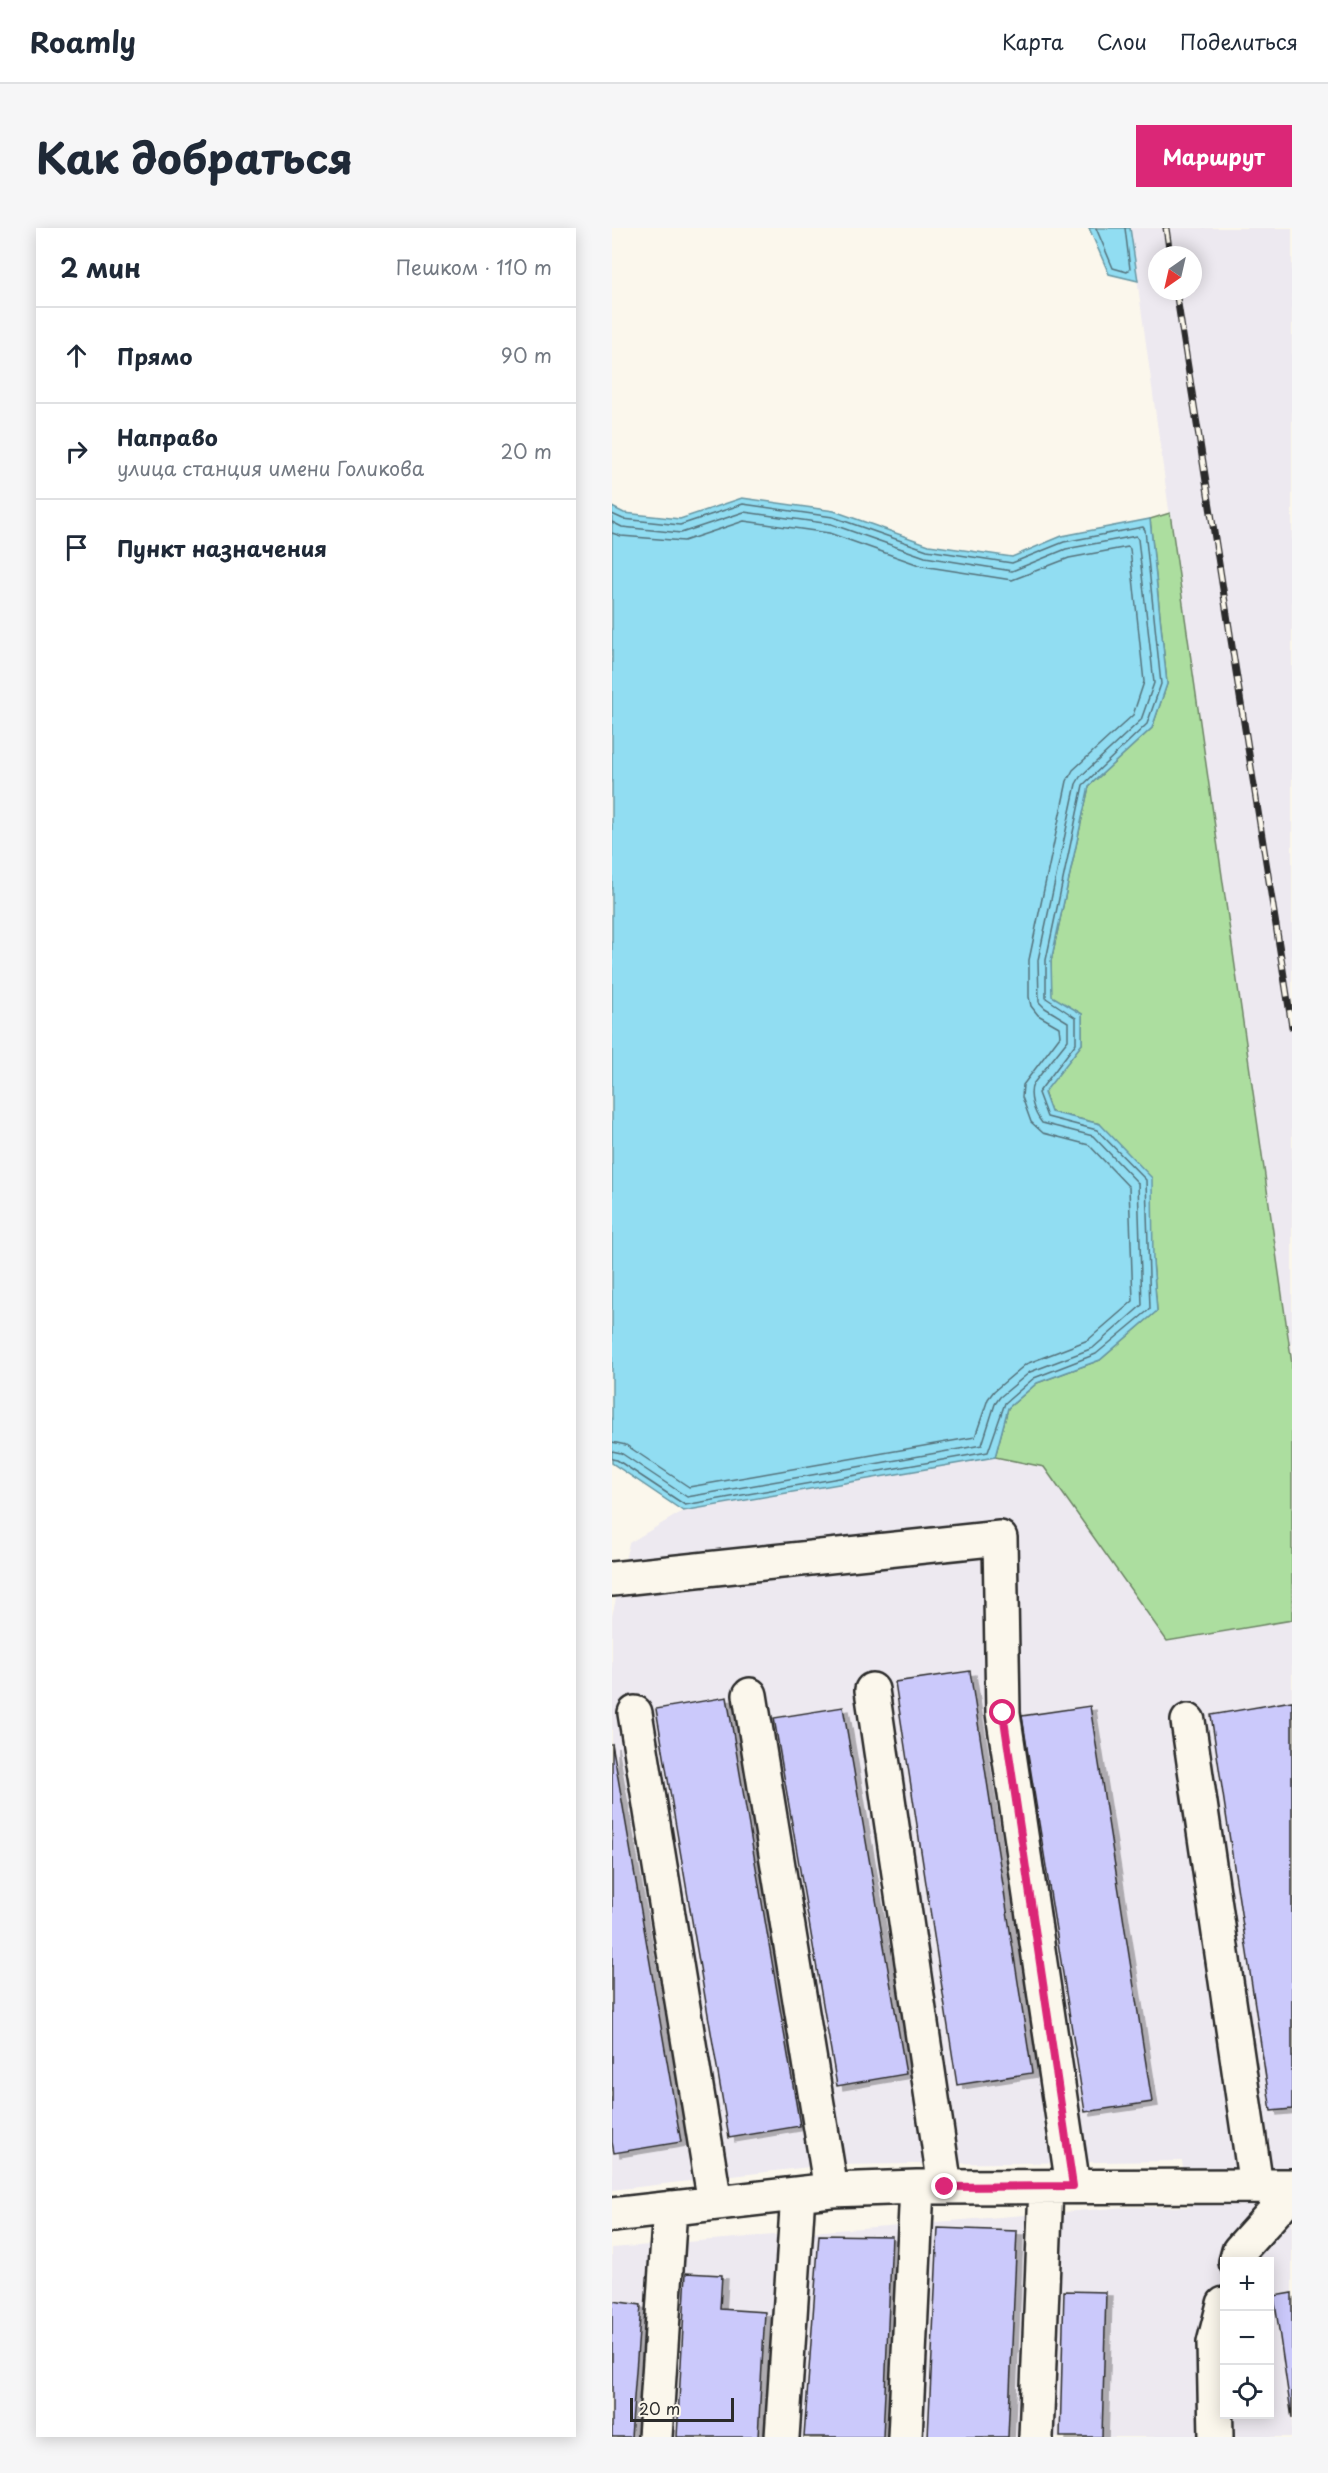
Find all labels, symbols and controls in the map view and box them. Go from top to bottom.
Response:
text: Roamly [30,20,136,63]
text: Карта [1002,25,1064,57]
text: Слои [1097,25,1147,57]
text: Поделиться [1180,25,1298,57]
text: Как добраться [36,125,353,188]
button: Маршрут [1136,125,1292,187]
north arrow [1148,246,1202,300]
text: 2 мин [60,248,141,287]
text: Пешком · 110 m [396,252,552,282]
icon: ahead [60,339,93,372]
text: Прямо [117,339,192,372]
text: 90 m [501,340,552,370]
text: Направо [117,420,218,453]
icon: right [60,435,93,468]
text: 20 m [500,436,552,466]
text: улица станция имени Голикова [117,453,424,483]
icon: arrive [60,531,93,564]
text: Пункт назначения [117,531,327,564]
route start [989,1699,1015,1725]
route end [931,2173,957,2199]
map controls [1220,2257,1274,2419]
button: + [1220,2257,1274,2311]
button: − [1220,2311,1274,2365]
button: locate [1220,2365,1274,2419]
scale bar [630,2395,734,2422]
text: 20 m [639,2396,680,2420]

